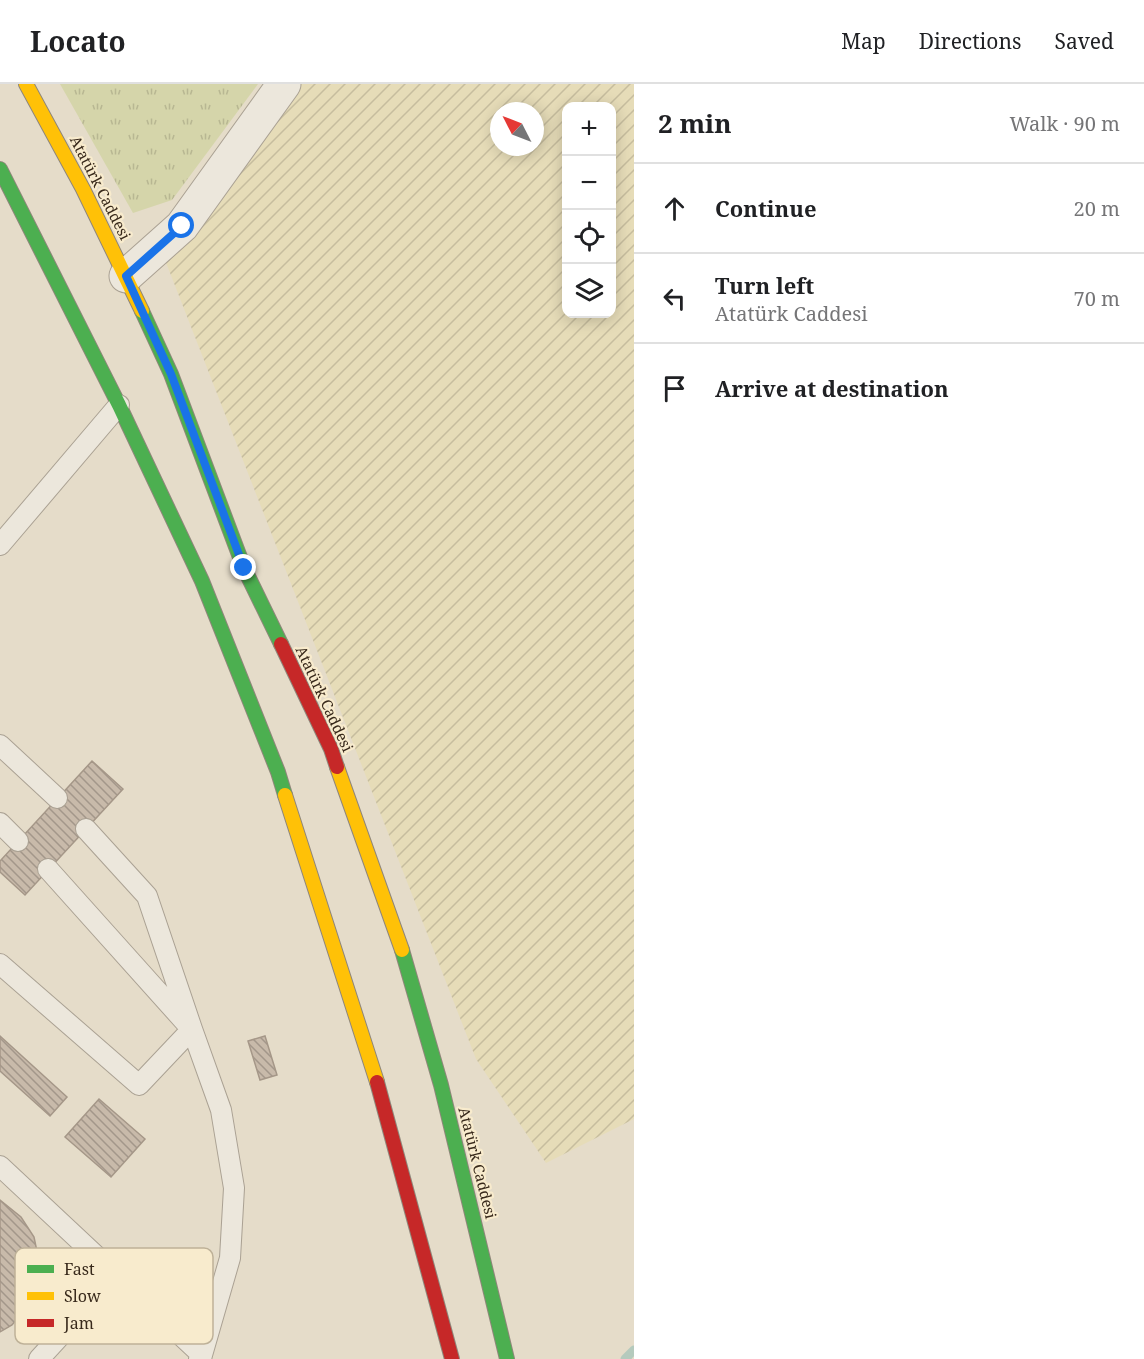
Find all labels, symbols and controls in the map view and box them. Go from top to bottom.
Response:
text: Locato [30,22,126,60]
text: Map [841,27,886,55]
text: Directions [919,27,1021,55]
text: Saved [1054,27,1114,55]
north arrow [490,102,544,156]
map controls [562,102,616,318]
button: + [562,102,616,156]
text: 2 min [658,105,732,141]
text: Walk · 90 m [1009,110,1120,137]
street label: Atatürk Caddesi [66,132,136,243]
button: − [562,156,616,210]
icon: ahead [658,192,691,225]
text: Continue [715,193,817,223]
text: 20 m [1074,195,1120,222]
button: locate [562,210,616,264]
route start [168,212,194,238]
button: layers [562,264,616,318]
text: Turn left [715,270,814,300]
icon: left [658,282,691,315]
text: 70 m [1074,285,1120,312]
text: Atatürk Caddesi [715,300,868,327]
icon: arrive [658,372,691,405]
text: Arrive at destination [715,373,949,403]
route end [230,554,256,580]
street label: Atatürk Caddesi [292,642,358,755]
street label: Atatürk Caddesi [454,1105,502,1221]
legend [15,1248,213,1344]
text: Fast [64,1258,95,1280]
text: Slow [64,1285,101,1307]
text: Jam [63,1312,94,1334]

